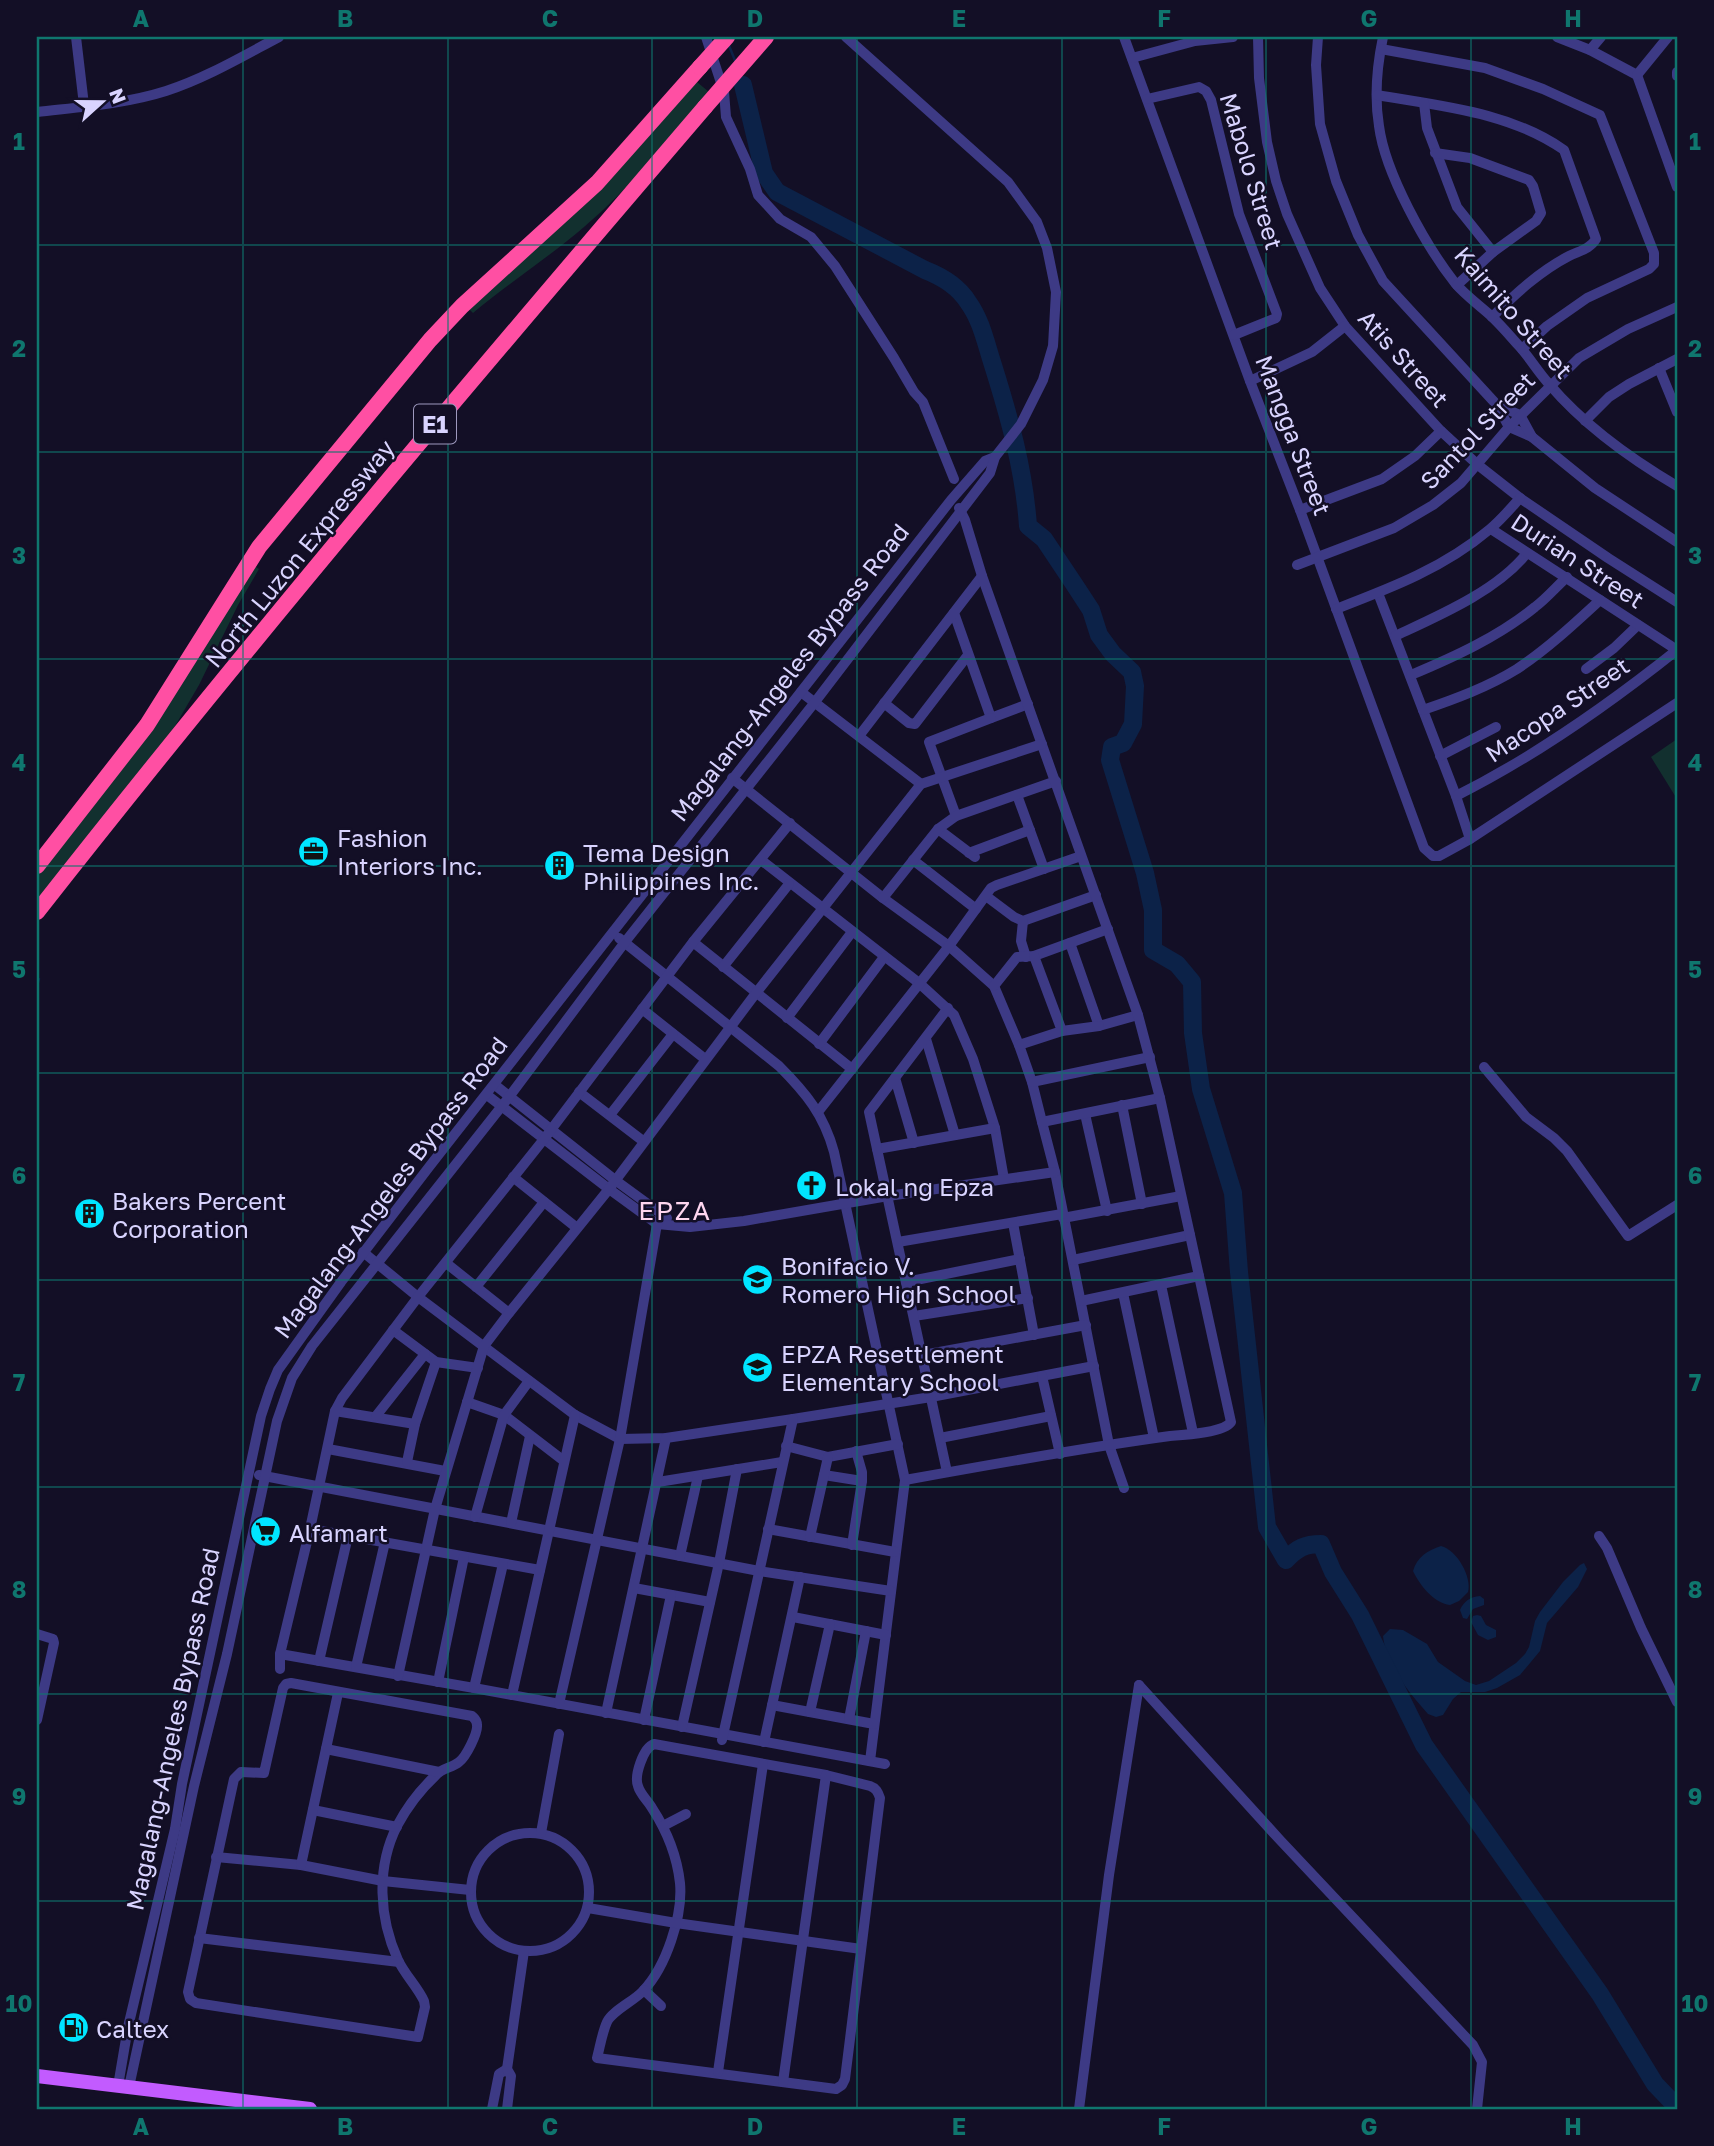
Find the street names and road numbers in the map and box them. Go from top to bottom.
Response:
street label: Mabolo Street [1214,89,1290,253]
street label: Kaimito Street [1449,240,1579,384]
street label: Atis Street [1353,303,1455,413]
street label: Mangga Street [1250,351,1338,519]
street label: Santol Street [1414,365,1540,495]
road number: E1 [414,404,456,444]
street label: North Luzon Expressway [198,433,400,673]
street label: Durian Street [1506,506,1650,614]
street label: Magalang-Angeles Bypass Road [664,517,914,827]
street label: Macopa Street [1480,650,1634,768]
street label: Magalang-Angeles Bypass Road [267,1031,513,1343]
street label: Magalang-Angeles Bypass Road [119,1545,225,1913]

